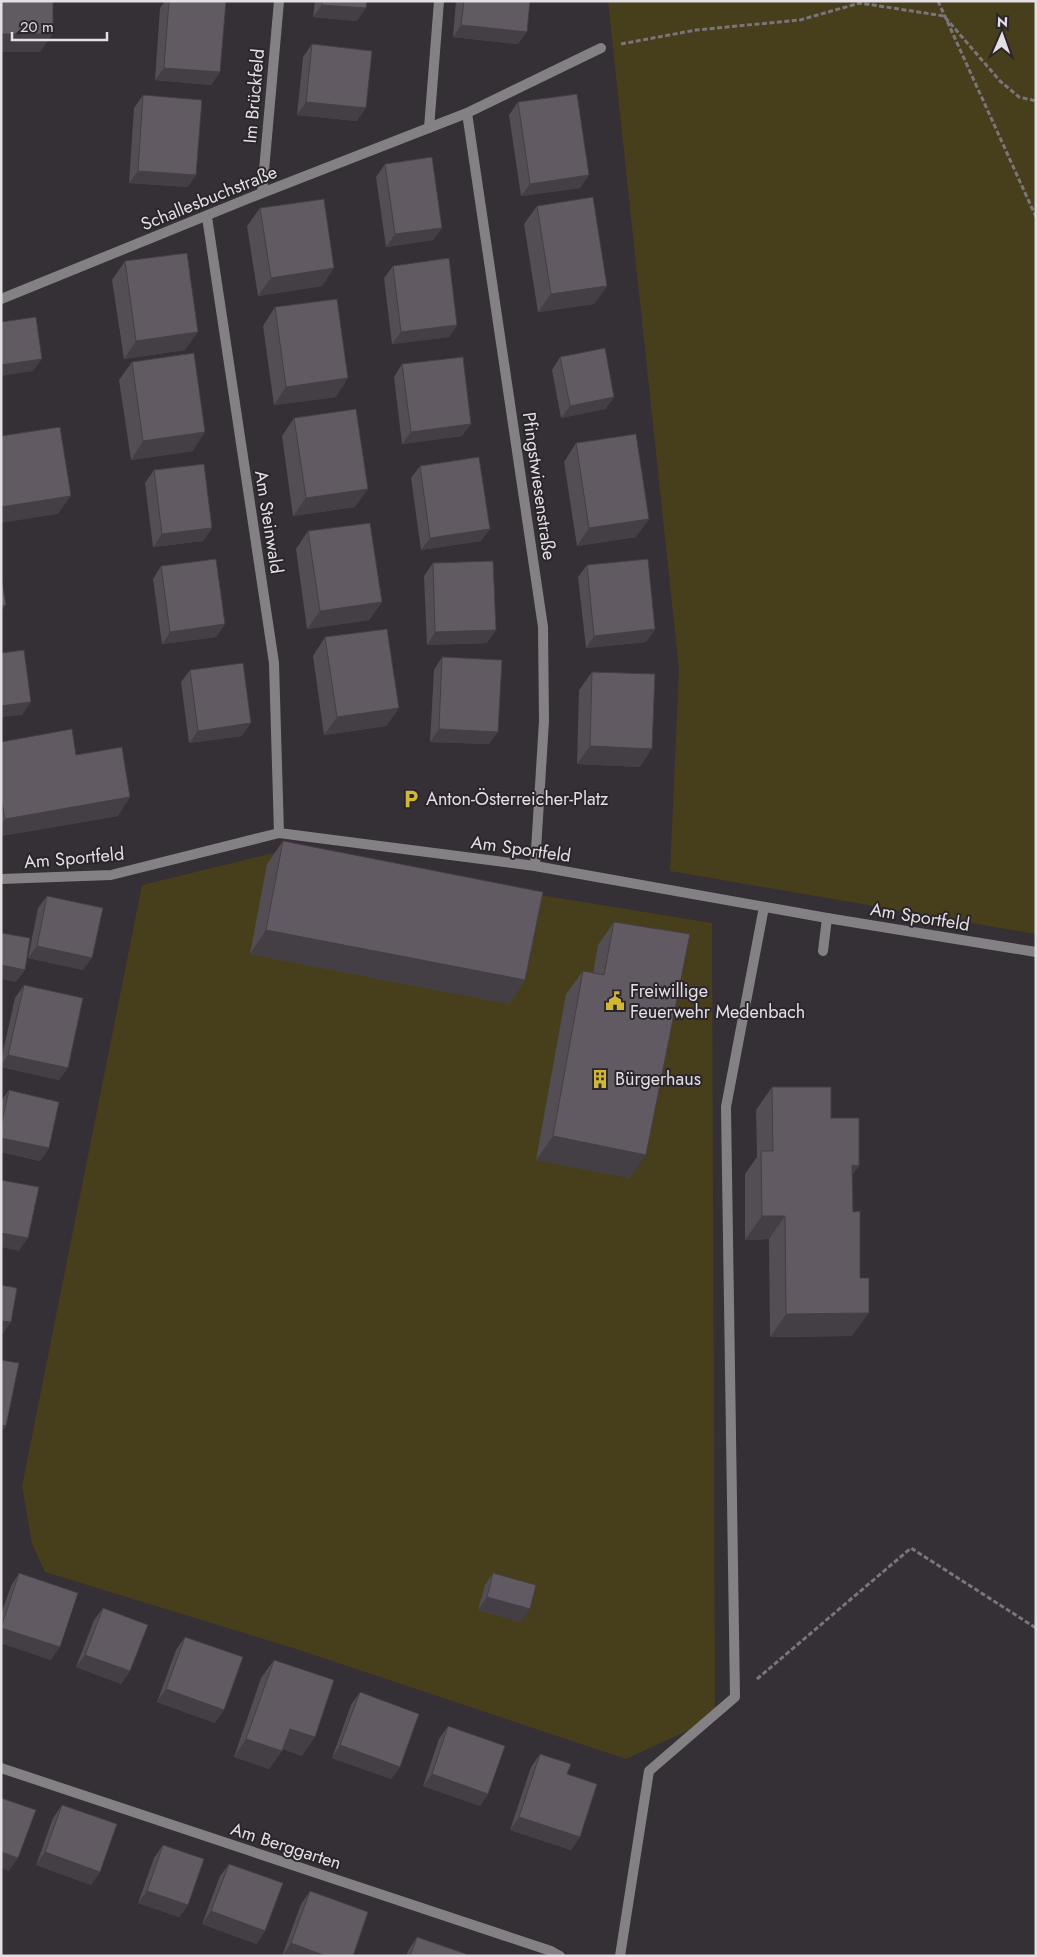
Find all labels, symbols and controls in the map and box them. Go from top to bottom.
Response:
scale bar [12,10,108,42]
north arrow [977,10,1027,60]
text: N [997,12,1008,32]
text: 20 m [20,16,54,38]
street label: Im Brückfeld [237,48,271,144]
street label: Schallesbuchstraße [137,159,281,237]
street label: Pfingstwiesenstraße [516,410,562,562]
street label: Am Steinwald [248,469,290,575]
place label: Anton-Österreicher-Platz [426,786,609,812]
parking icon: Anton-Österreicher-Platz [400,788,422,810]
street label: Am Sportfeld [469,829,573,869]
street label: Am Sportfeld [23,841,125,875]
street label: Am Sportfeld [868,896,972,938]
place label: Freiwillige Feuerwehr Medenbach [630,978,805,1025]
public building icon: Freiwillige Feuerwehr Medenbach [604,990,626,1012]
place label: Bürgerhaus [615,1066,701,1092]
building icon: Bürgerhaus [589,1068,611,1090]
street label: Am Berggarten [227,1816,345,1876]

